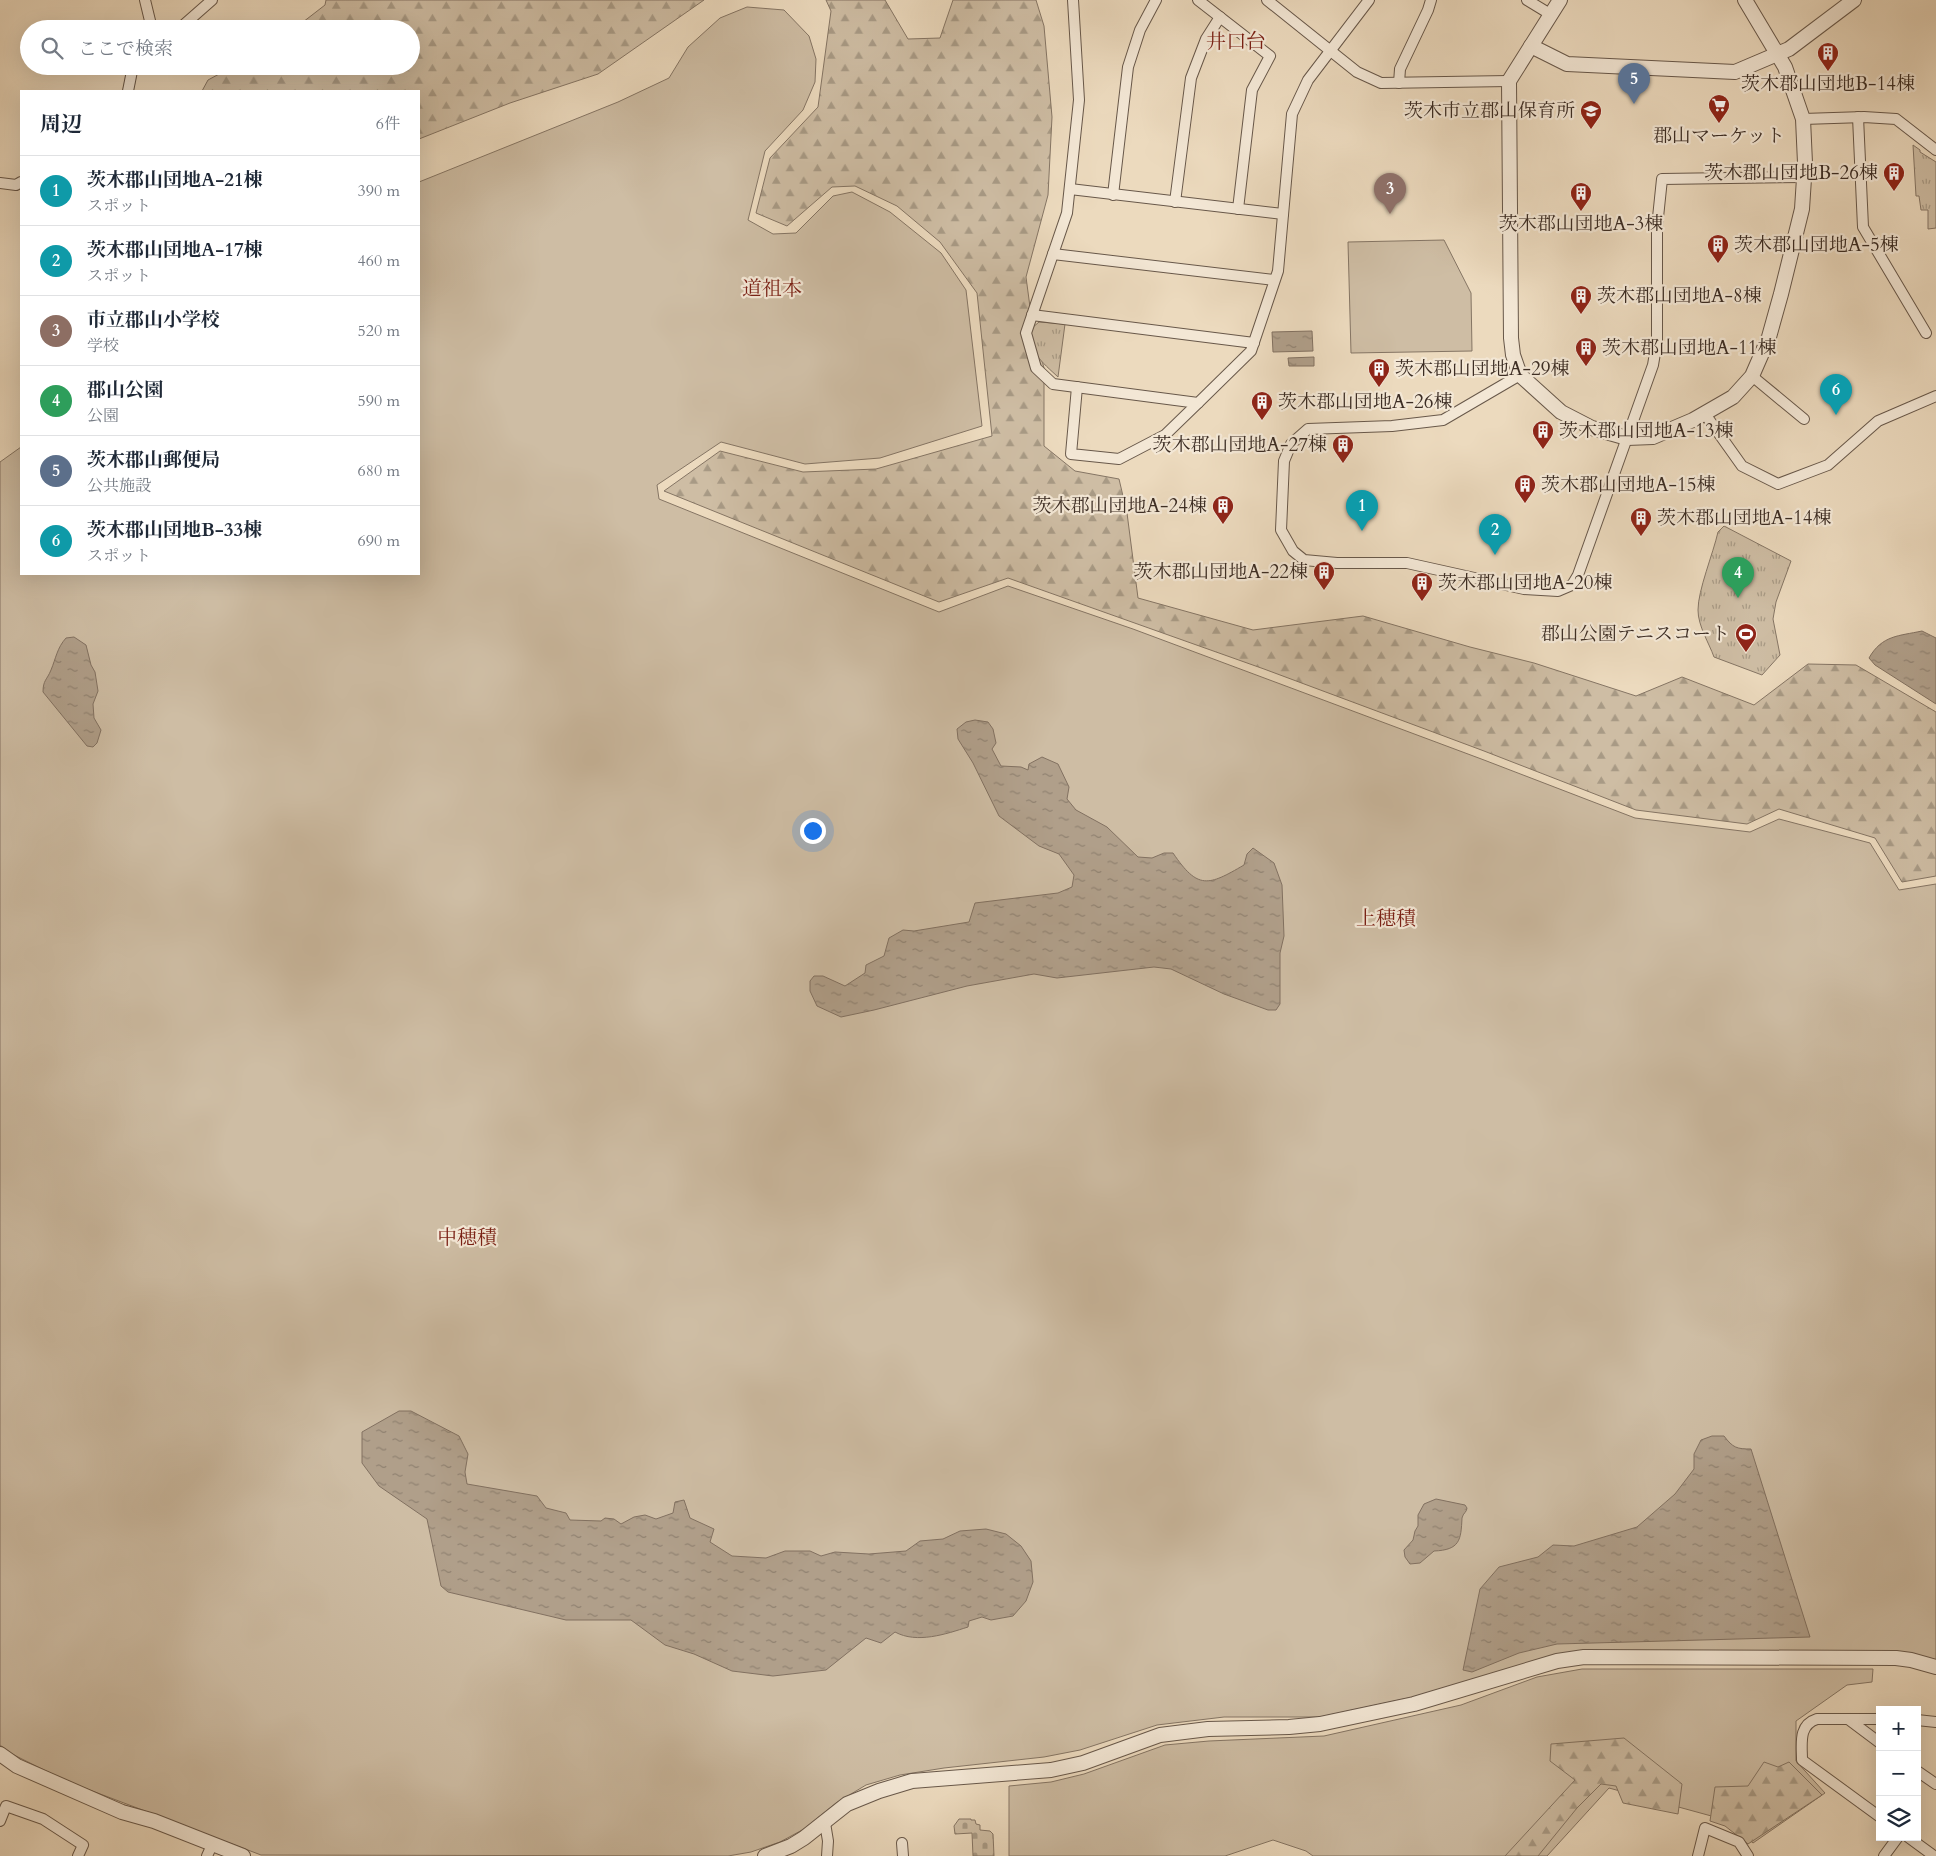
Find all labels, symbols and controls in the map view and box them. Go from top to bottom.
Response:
search box [20,20,420,75]
district label: 井口台 [1206,28,1266,55]
icon: search [38,34,66,62]
text: ここで検索 [78,36,173,62]
building icon: 茨木郡山団地B-14棟 [1816,41,1840,72]
pin: 5 [1618,63,1650,104]
place label: 茨木郡山団地B-14棟 [1741,71,1915,97]
supermarket icon: 郡山マーケット [1707,93,1731,124]
place label: 茨木市立郡山保育所 [1404,98,1575,124]
school or university icon: 茨木市立郡山保育所 [1579,99,1603,130]
text: 周辺 [40,110,82,139]
text: 6件 [376,113,400,135]
place label: 郡山マーケット [1653,123,1785,149]
place label: 茨木郡山団地B-26棟 [1704,160,1878,186]
building icon: 茨木郡山団地B-26棟 [1882,161,1906,192]
text: 茨木郡山団地A-21棟 [87,167,263,193]
pin: 3 [1374,173,1406,214]
text: 1 [52,180,60,202]
text: 390 m [358,180,400,202]
building icon: 茨木郡山団地A-3棟 [1569,181,1593,212]
text: スポット [87,195,151,217]
place label: 茨木郡山団地A-3棟 [1499,211,1663,237]
place label: 茨木郡山団地A-5棟 [1734,232,1899,258]
building icon: 茨木郡山団地A-5棟 [1706,233,1730,264]
text: 茨木郡山団地A-17棟 [87,237,263,263]
text: 2 [52,250,60,272]
text: 460 m [358,250,400,272]
text: スポット [87,265,151,287]
district label: 道祖本 [742,275,802,302]
place label: 茨木郡山団地A-8棟 [1597,283,1762,309]
building icon: 茨木郡山団地A-8棟 [1569,284,1593,315]
text: 市立郡山小学校 [87,307,220,333]
text: 3 [52,320,60,342]
text: 520 m [358,320,400,342]
text: 学校 [87,335,119,357]
place label: 茨木郡山団地A-11棟 [1602,335,1776,361]
building icon: 茨木郡山団地A-11棟 [1574,336,1598,367]
place label: 茨木郡山団地A-29棟 [1395,356,1569,382]
building icon: 茨木郡山団地A-29棟 [1367,357,1391,388]
pin: 6 [1820,374,1852,415]
text: 郡山公園 [87,377,163,403]
place label: 茨木郡山団地A-26棟 [1278,389,1452,415]
text: 4 [52,390,60,412]
text: 590 m [358,390,400,412]
building icon: 茨木郡山団地A-26棟 [1250,390,1274,421]
text: 公園 [87,405,119,427]
place label: 茨木郡山団地A-13棟 [1559,418,1733,444]
building icon: 茨木郡山団地A-13棟 [1531,419,1555,450]
place label: 茨木郡山団地A-27棟 [1153,432,1327,458]
building icon: 茨木郡山団地A-27棟 [1331,433,1355,464]
text: 茨木郡山郵便局 [87,447,220,473]
text: 5 [52,460,60,482]
text: 680 m [358,460,400,482]
place label: 茨木郡山団地A-15棟 [1541,472,1715,498]
building icon: 茨木郡山団地A-15棟 [1513,473,1537,504]
text: 公共施設 [87,475,151,497]
pin: 1 [1346,490,1378,531]
place label: 茨木郡山団地A-24棟 [1033,493,1207,519]
building icon: 茨木郡山団地A-24棟 [1211,494,1235,525]
place label: 茨木郡山団地A-14棟 [1657,505,1831,531]
building icon: 茨木郡山団地A-14棟 [1629,506,1653,537]
pin: 2 [1479,514,1511,555]
text: 茨木郡山団地B-33棟 [87,517,262,543]
text: 6 [52,530,60,552]
text: 690 m [358,530,400,552]
text: スポット [87,545,151,567]
pin: 4 [1722,557,1754,598]
place label: 茨木郡山団地A-22棟 [1134,559,1308,585]
building icon: 茨木郡山団地A-22棟 [1312,560,1336,591]
place label: 茨木郡山団地A-20棟 [1438,570,1612,596]
building icon: 茨木郡山団地A-20棟 [1410,571,1434,602]
place label: 郡山公園テニスコート [1541,621,1730,647]
sports icon: 郡山公園テニスコート [1734,622,1758,653]
your location [800,818,826,844]
district label: 上穂積 [1356,905,1416,932]
district label: 中穂積 [437,1224,497,1251]
map controls [1876,1706,1921,1841]
button: + [1876,1706,1921,1751]
button: − [1876,1751,1921,1796]
button: layers [1876,1796,1921,1841]

